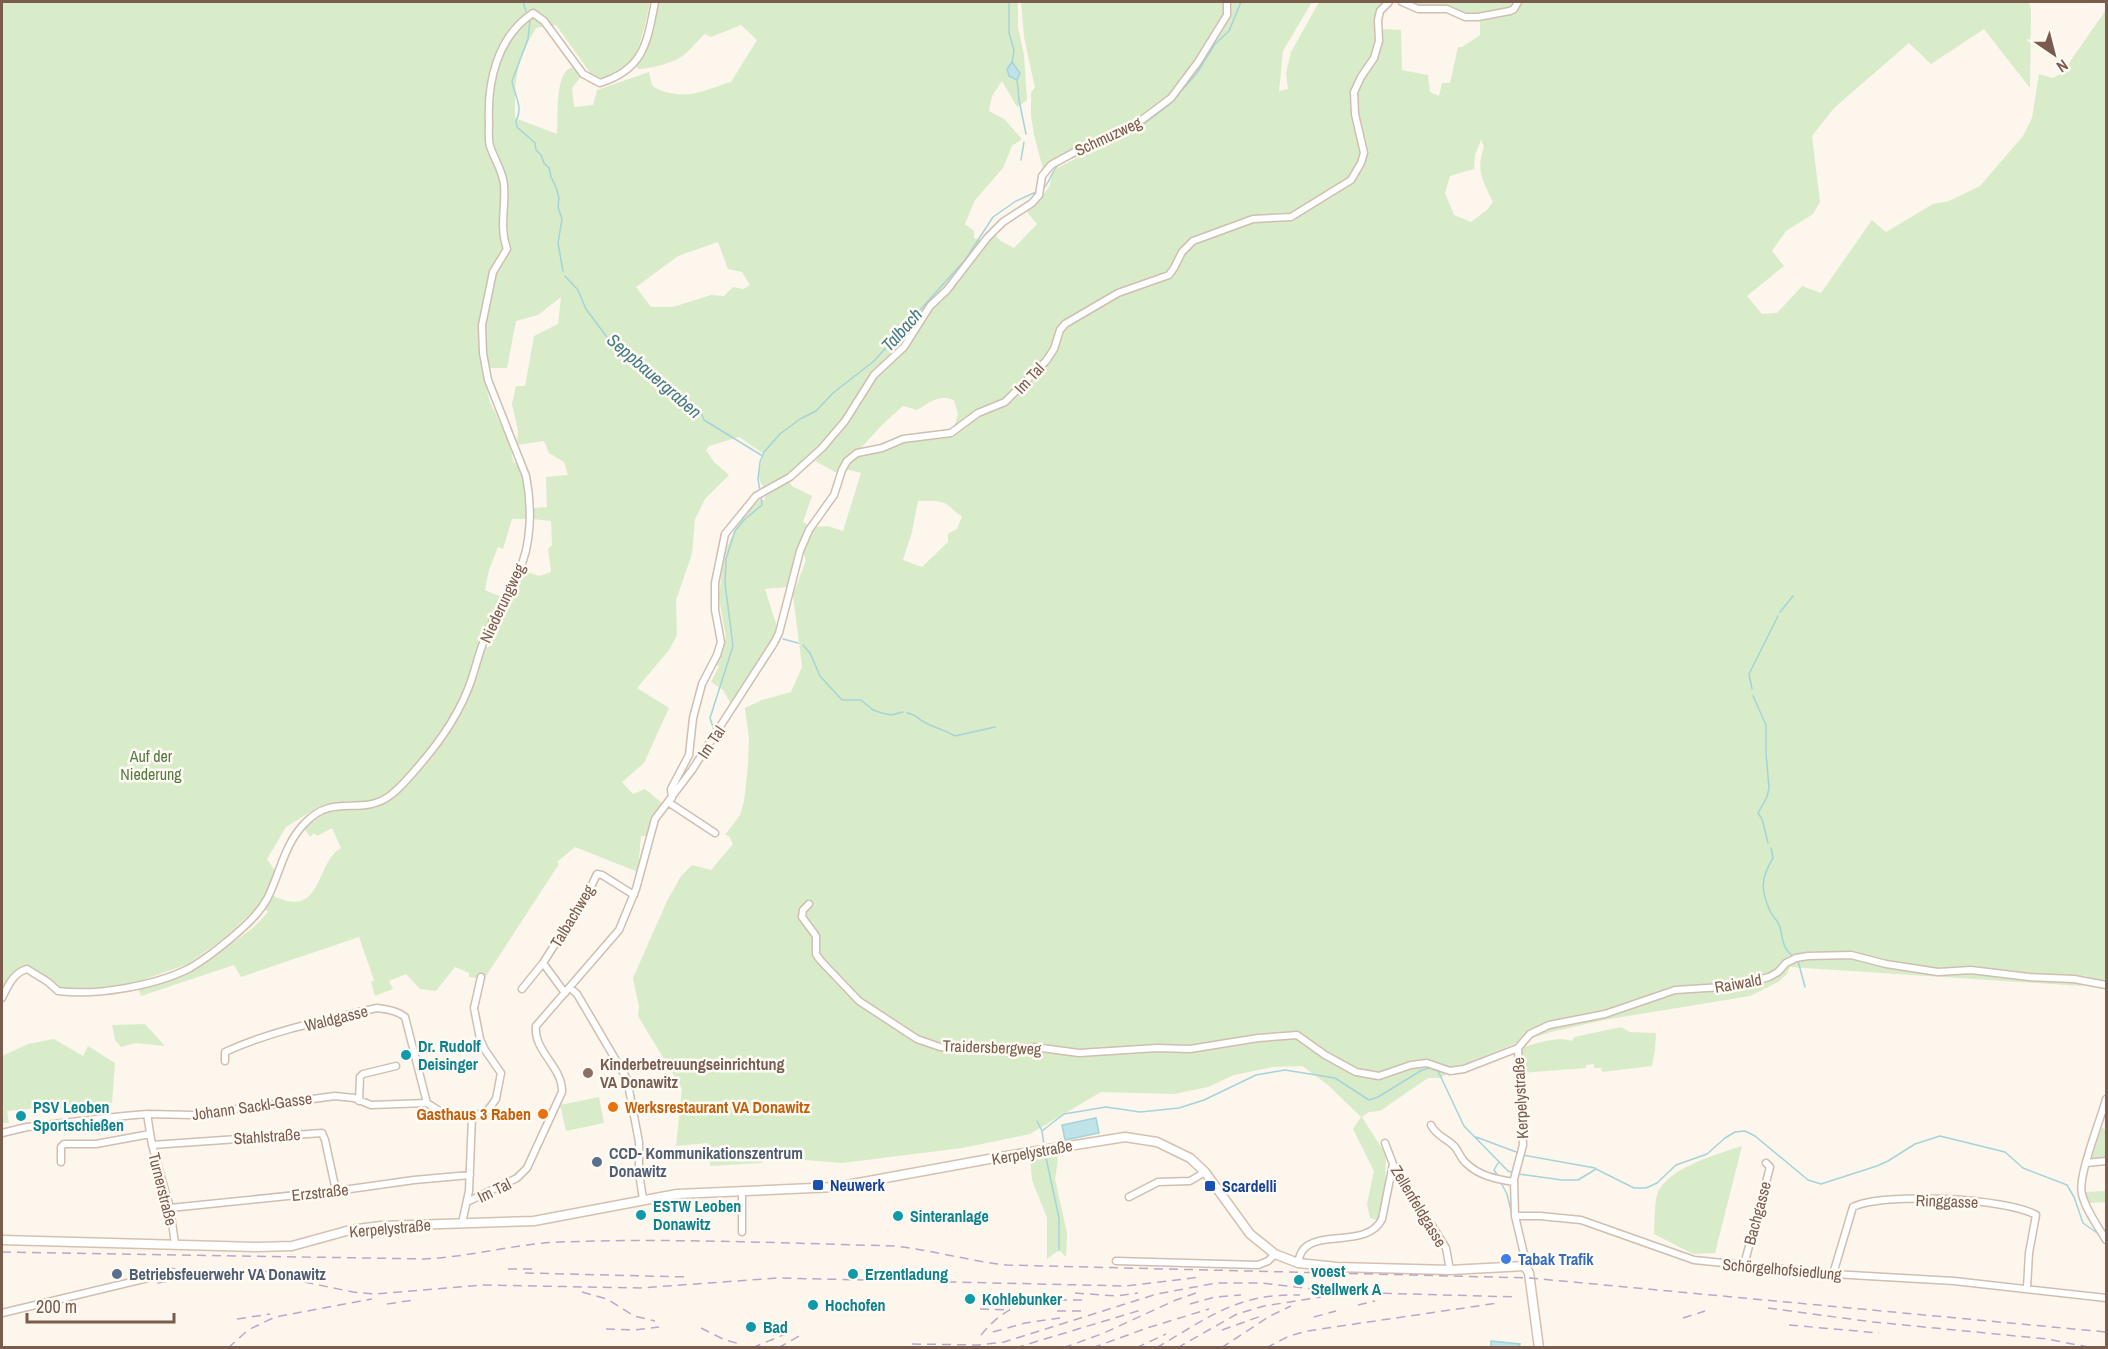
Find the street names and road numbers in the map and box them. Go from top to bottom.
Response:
street label: Schmuzweg [1071,111,1146,161]
street label: Im Tal [1009,358,1049,398]
street label: Niederungweg [474,559,530,646]
street label: Im Tal [692,721,730,763]
street label: Talbachweg [545,880,600,951]
street label: Raiwald [1713,968,1763,998]
street label: Waldgasse [302,1000,370,1036]
street label: Traidersbergweg [942,1034,1042,1060]
street label: Kerpelystraße [1507,1057,1533,1139]
street label: Johann Sackl-Gasse [191,1087,313,1125]
street label: Stahlstraße [233,1123,301,1149]
street label: Kerpelystraße [990,1134,1074,1170]
street label: Turnerstraße [143,1150,183,1228]
street label: Zellenfeldgasse [1386,1161,1452,1251]
street label: Im Tal [473,1172,515,1208]
street label: Erzstraße [291,1178,349,1206]
street label: Bachgasse [1738,1179,1776,1247]
street label: Ringgasse [1915,1189,1979,1213]
street label: Kerpelystraße [348,1213,432,1243]
street label: Schörgelhofsiedlung [1721,1253,1843,1285]

